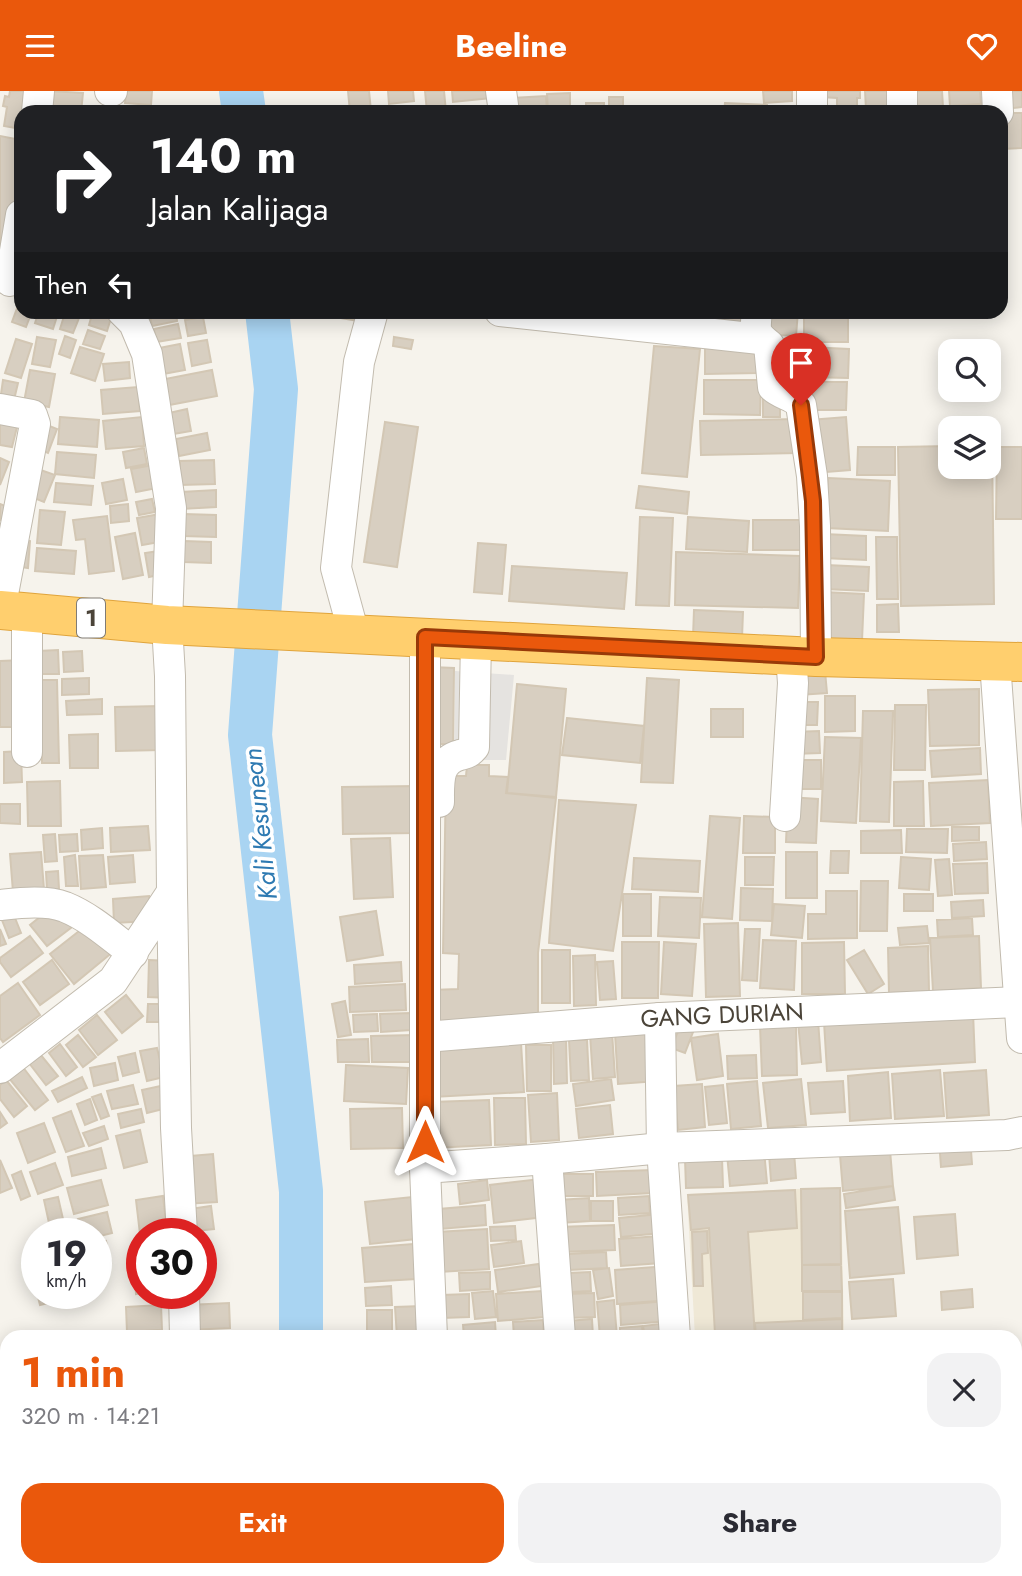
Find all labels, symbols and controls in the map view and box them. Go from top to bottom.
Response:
text: Beeline [455,23,567,69]
icon: menu [21,27,59,65]
icon: heart [963,27,1001,65]
text: 140 m [150,121,296,191]
icon: right [35,133,126,224]
text: Jalan Kalijaga [150,186,328,232]
text: Then [35,266,88,304]
icon: left [102,266,140,304]
pin [771,333,831,405]
map controls [938,339,1001,479]
button: search [938,339,1001,402]
icon: arrive [782,344,820,382]
button: layers [938,416,1001,479]
road number: 1 [77,599,105,638]
water label: Kali Kesunean [233,746,287,902]
street label: GANG DURIAN [639,994,805,1037]
position arrow [388,1105,462,1179]
speed limit sign: 30 [126,1218,217,1309]
text: 19 [46,1229,87,1279]
text: km/h [46,1268,87,1294]
text: 1 min [21,1342,125,1403]
button: close [927,1353,1001,1427]
text: 320 m · 14:21 [21,1399,160,1433]
button: Exit [21,1483,504,1563]
button: Share [518,1483,1001,1563]

